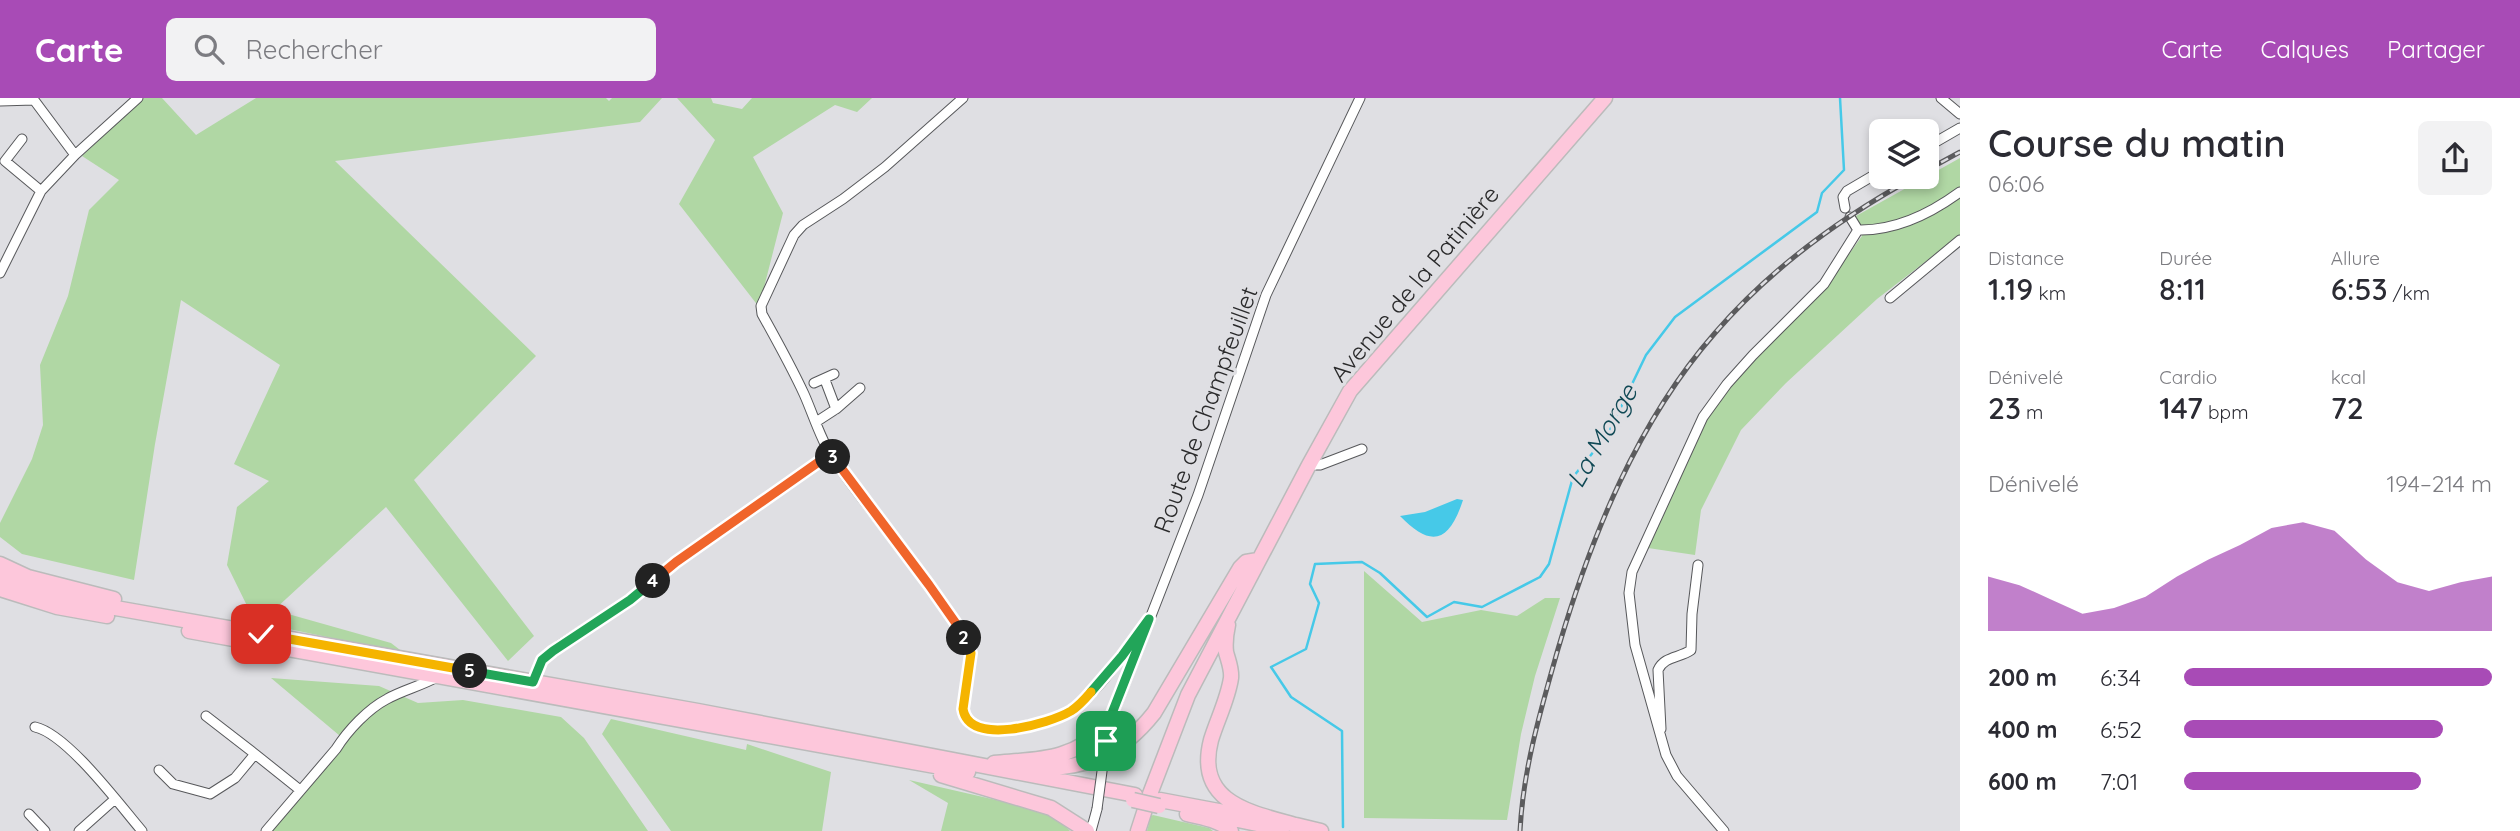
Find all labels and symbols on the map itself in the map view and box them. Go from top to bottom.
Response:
street label: Avenue de la Patinière [1323,179,1505,388]
street label: Route de Champfeuillet [1147,282,1264,537]
water label: La Morge [1559,377,1645,493]
pin: 3 [816,440,850,474]
pin: 4 [636,564,670,598]
pin [231,604,291,664]
pin: 2 [946,620,982,656]
pin: 5 [452,654,488,688]
pin [1076,711,1136,771]

